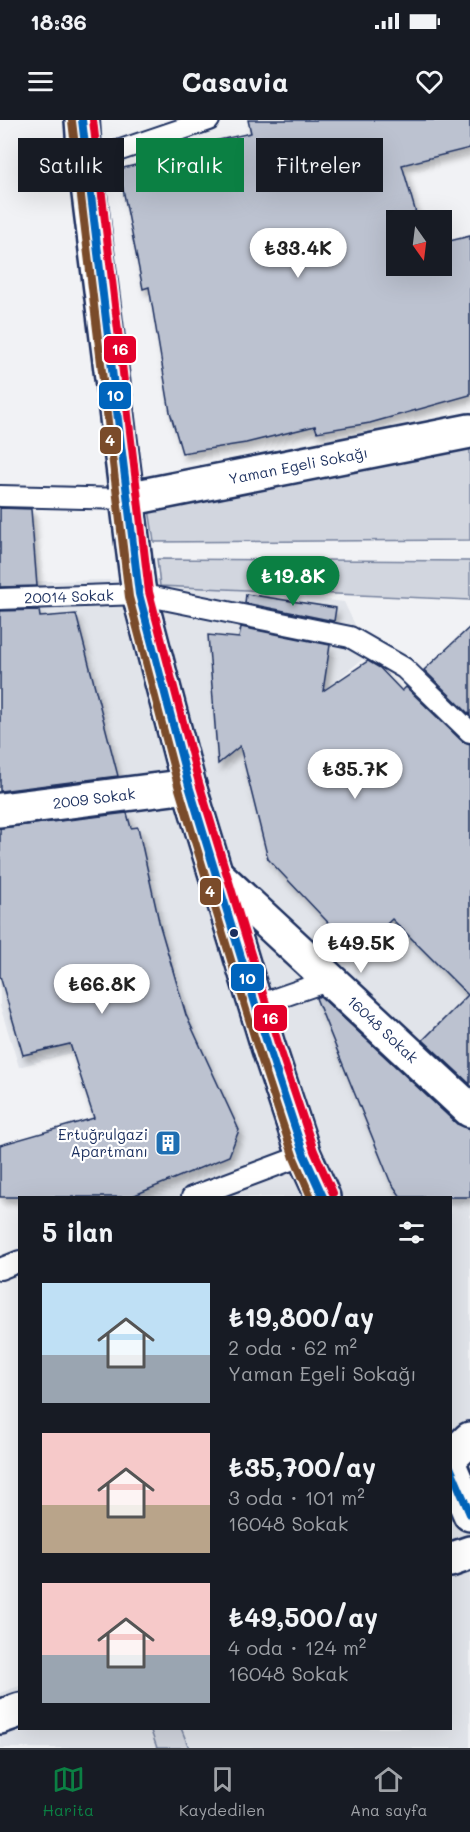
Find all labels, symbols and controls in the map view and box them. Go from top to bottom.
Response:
text: 18:36 [30,7,87,36]
text: Casavia [181,64,289,99]
icon: menu [24,65,57,98]
icon: heart [413,65,446,98]
chip: Satılık [18,138,124,192]
chip: Kiralık [136,138,244,192]
chip: Filtreler [256,138,383,192]
north arrow [386,210,452,276]
map controls [386,210,452,276]
pin: ₺33.4K [249,228,347,279]
text: ₺33.4K [264,234,332,260]
line badge: 16 [103,335,137,364]
text: 16 [112,338,129,359]
line badge: 10 [98,381,132,410]
text: 10 [106,384,124,405]
line badge: 4 [99,426,122,455]
text: 4 [105,429,115,450]
street label: Yaman Egeli Sokağı [227,442,369,488]
pin: ₺19.8K [244,556,342,607]
text: ₺19.8K [260,562,326,588]
street label: 20014 Sokak [24,584,114,608]
pin: ₺35.7K [306,749,404,800]
text: ₺35.7K [322,755,388,781]
street label: 2009 Sokak [52,783,137,813]
line badge: 4 [199,877,222,906]
text: 4 [205,880,215,901]
pin: ₺49.5K [312,923,410,974]
unlabelled marker [228,927,240,939]
text: ₺49.5K [327,929,395,955]
line badge: 10 [230,963,265,992]
pin: ₺66.8K [53,964,151,1015]
text: 10 [238,967,256,988]
text: ₺66.8K [68,970,136,996]
street label: 16048 Sokak [343,991,423,1067]
line badge: 16 [253,1004,288,1032]
text: 16 [262,1007,279,1028]
place label: Ertuğrulgazi Apartmanı [58,1124,148,1161]
building icon: Ertuğrulgazi Apartmanı [153,1128,183,1158]
text: 5 ilan [42,1215,113,1249]
icon: filters [395,1216,428,1249]
text: ₺19,800/ay [228,1300,374,1334]
icon: home [90,1307,162,1379]
text: 2 oda · 62 m² [228,1334,357,1360]
text: Yaman Egeli Sokağı [228,1360,417,1386]
text: ₺35,700/ay [228,1450,376,1484]
icon: home [90,1457,162,1529]
text: 3 oda · 101 m² [228,1484,365,1510]
text: 16048 Sokak [228,1510,348,1536]
text: ₺49,500/ay [228,1600,378,1634]
icon: home [90,1607,162,1679]
text: 4 oda · 124 m² [228,1634,366,1660]
text: 16048 Sokak [228,1660,348,1686]
tab: Harita [43,1763,94,1820]
tab: Kaydedilen [179,1763,265,1820]
tab: Ana sayfa [350,1763,427,1820]

